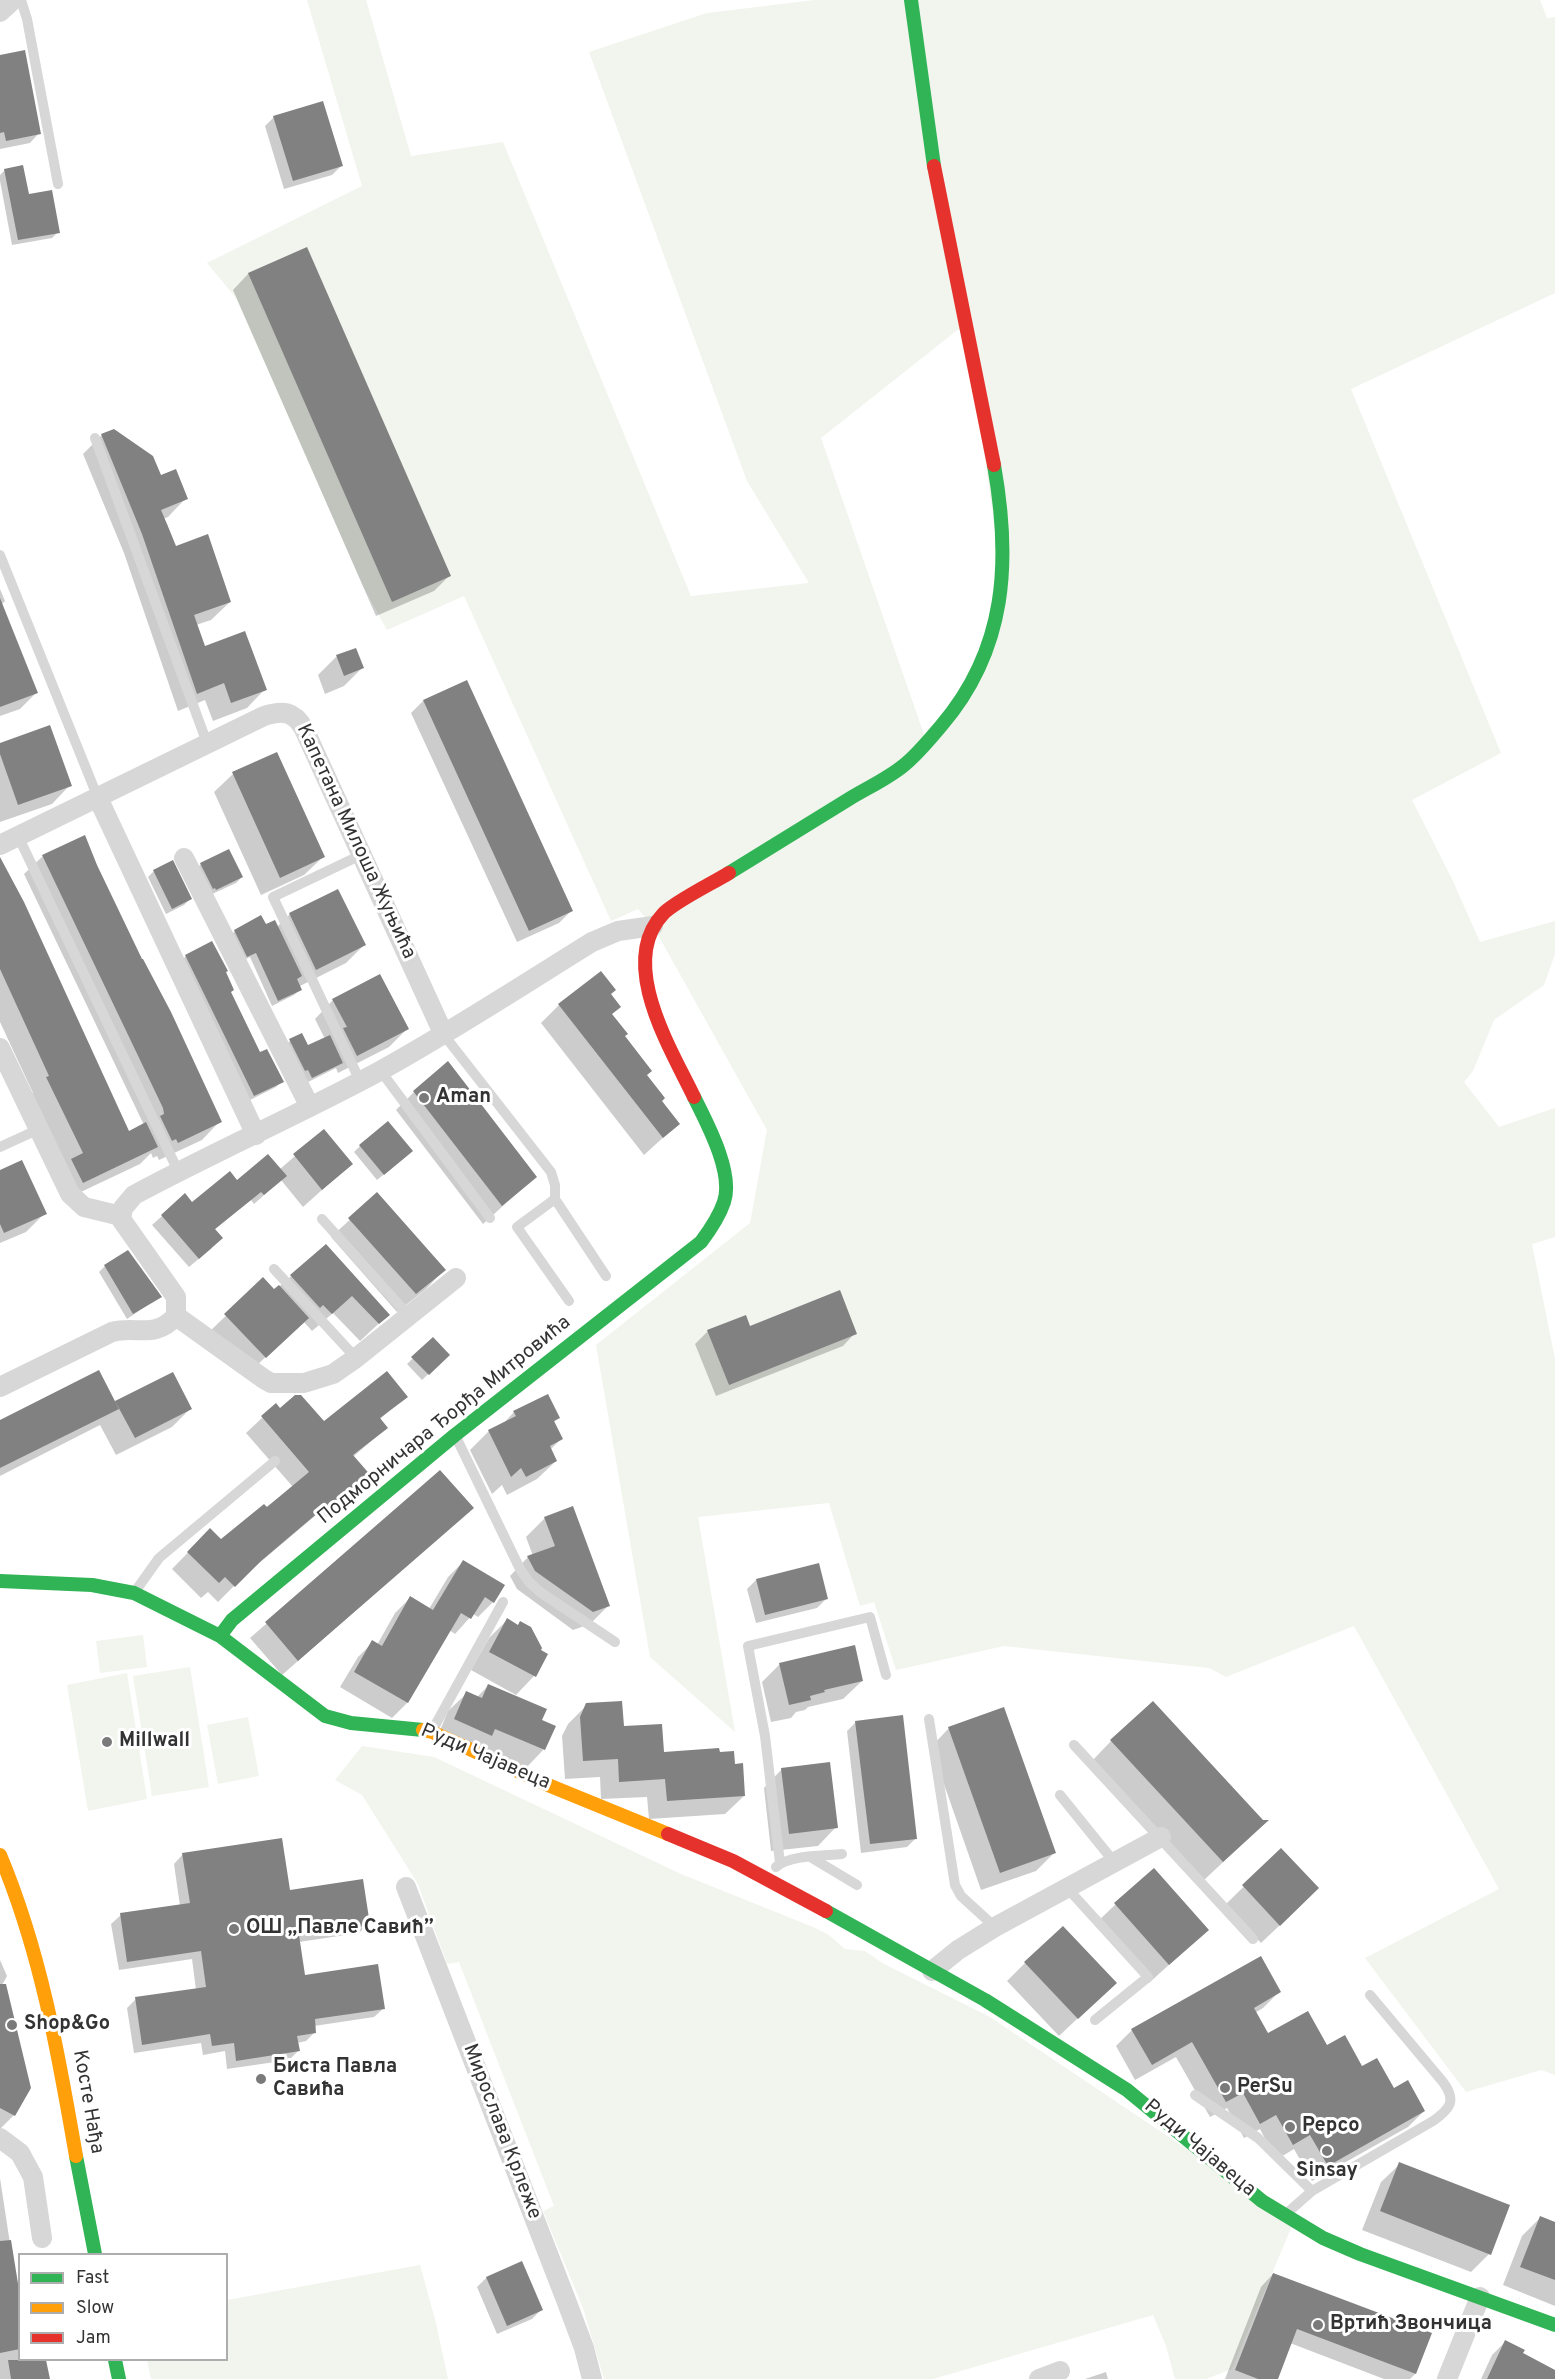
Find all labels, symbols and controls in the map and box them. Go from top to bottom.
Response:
street label: Капетана Милоша Жуњића [290,721,420,963]
place label: Aman [436,1086,491,1110]
marker: Aman [417,1091,431,1105]
street label: Подморничара Ђорђа Митровића [314,1311,576,1531]
street label: Руди Чајавеца [417,1720,553,1796]
place label: Millwall [119,1730,190,1754]
marker: Millwall [100,1735,114,1749]
place label: ОШ „Павле Савић” [246,1917,434,1941]
marker: ОШ „Павле Савић” [227,1922,241,1936]
place label: Shop&Go [24,2013,110,2037]
marker: Shop&Go [5,2018,19,2032]
street label: Мирослава Крлеже [457,2041,545,2223]
street label: Косте Нађа [66,2048,108,2156]
place label: Биста Павла Савића [273,2056,397,2103]
marker: Биста Павла Савића [254,2072,268,2086]
place label: PerSu [1237,2076,1293,2100]
marker: PerSu [1218,2081,1232,2095]
street label: Руди Чајавеца [1138,2095,1260,2203]
place label: Pepco [1302,2115,1360,2139]
marker: Pepco [1283,2120,1297,2134]
marker: Sinsay [1320,2144,1334,2158]
place label: Sinsay [1296,2160,1358,2184]
legend [18,2253,228,2361]
text: Fast [76,2267,109,2290]
text: Slow [76,2297,114,2320]
place label: Вртић Звончица [1330,2313,1492,2337]
marker: Вртић Звончица [1311,2318,1325,2332]
text: Jam [76,2327,111,2350]

